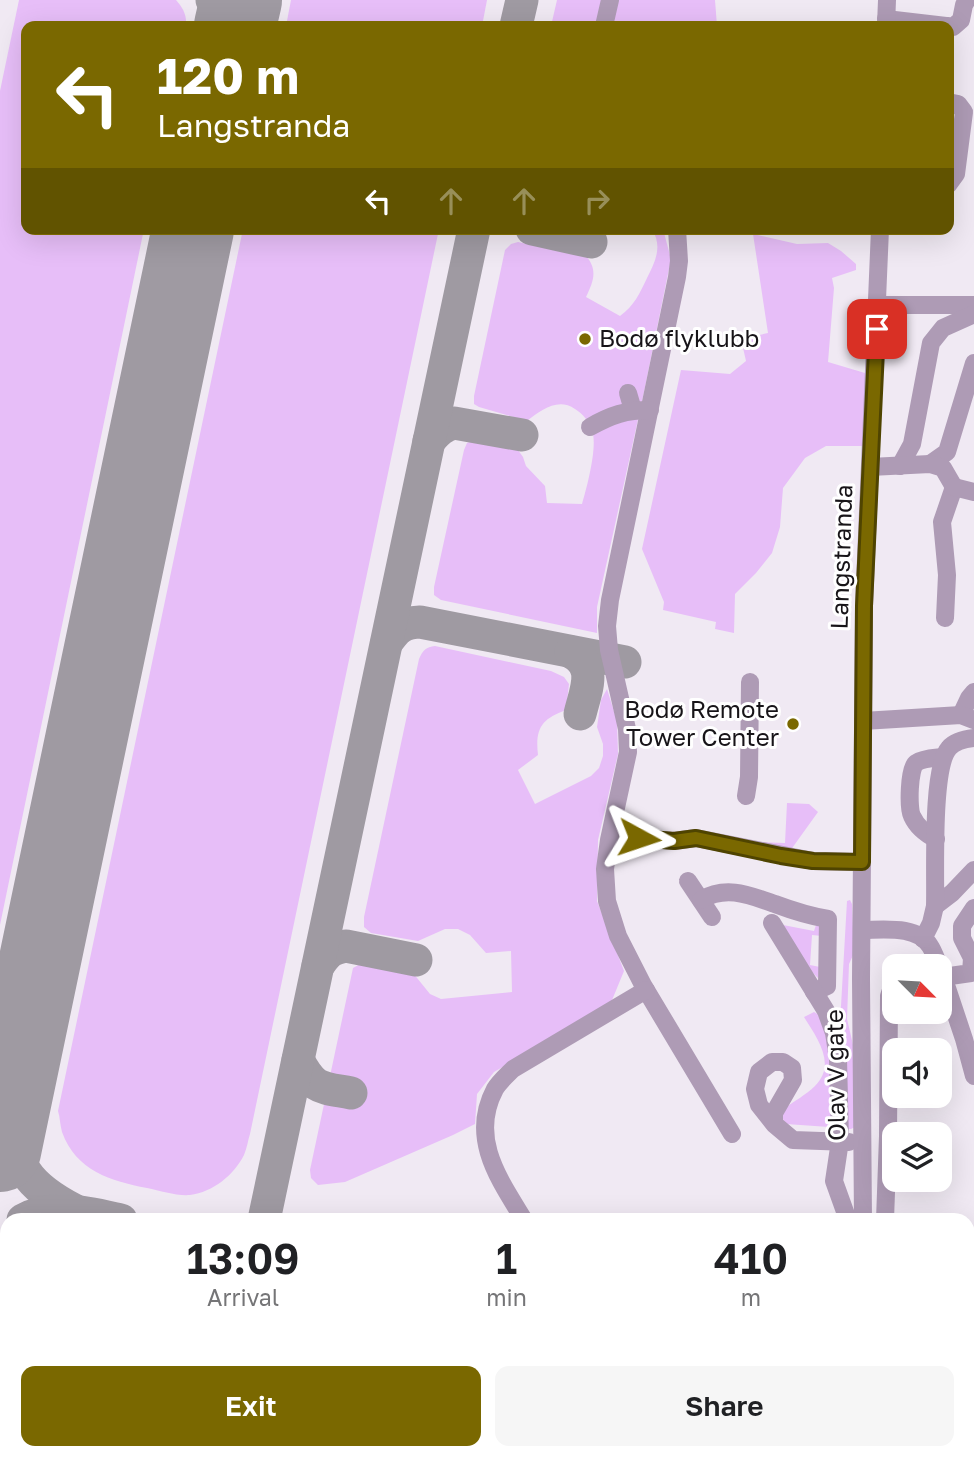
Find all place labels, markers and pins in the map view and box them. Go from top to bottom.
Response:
pin [847,299,907,359]
place label: Bodø flyklubb [599,323,759,352]
marker: Bodø flyklubb [577,331,593,347]
place label: Bodø Remote Tower Center [624,694,779,751]
marker: Bodø Remote Tower Center [785,716,801,732]

